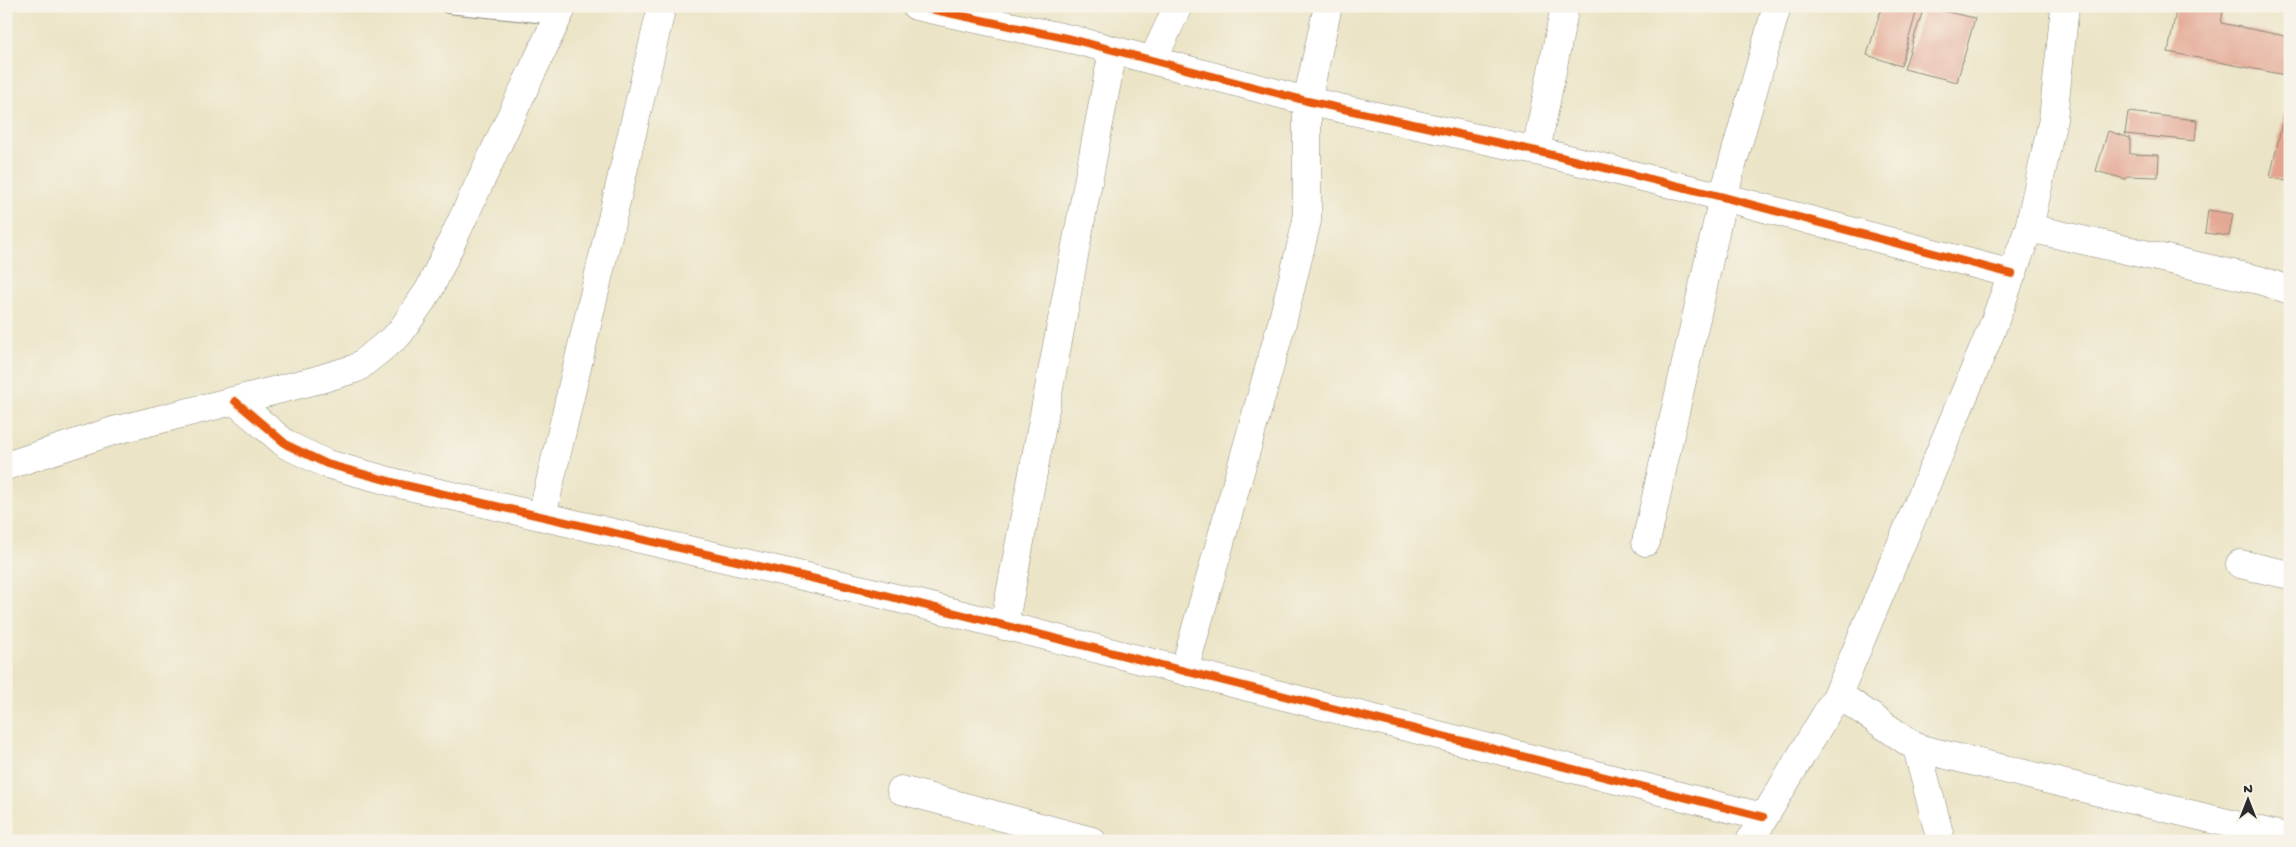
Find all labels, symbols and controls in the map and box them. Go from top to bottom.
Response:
north arrow [2224,774,2274,824]
text: N [2243,781,2253,798]

